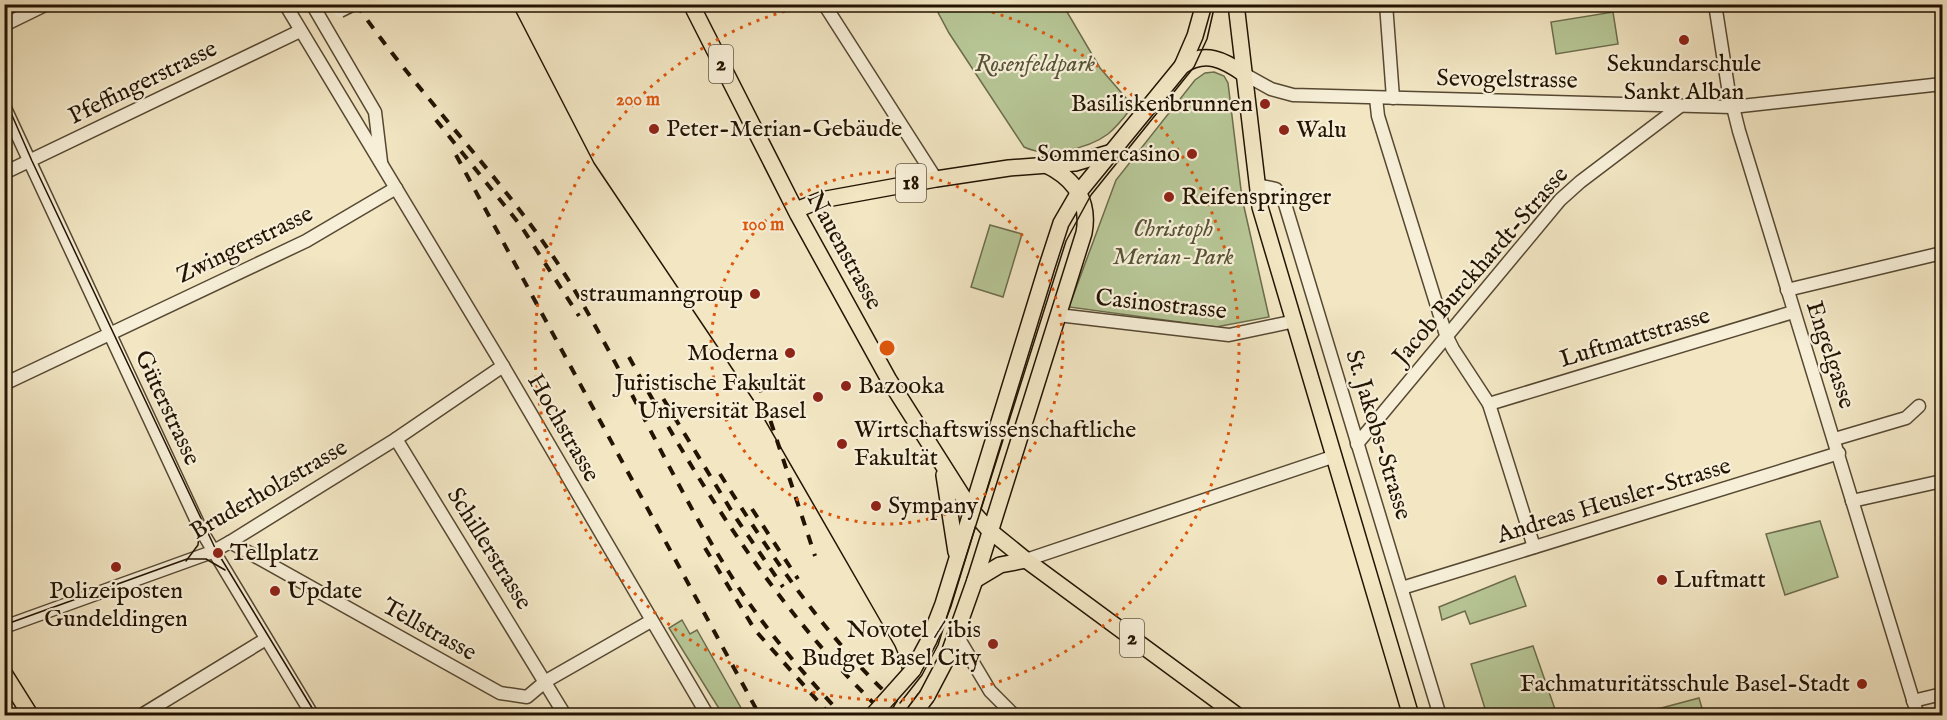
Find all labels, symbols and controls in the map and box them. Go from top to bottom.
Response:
marker: Sekundarschule Sankt Alban [1677,33,1691,47]
street label: Pfeffingerstrasse [64,34,222,132]
road number: 2 [709,45,733,83]
park label: Rosenfeldpark [975,49,1096,80]
place label: Sekundarschule Sankt Alban [1607,49,1761,108]
street label: Sevogelstrasse [1436,63,1578,97]
text: 200 m [616,89,660,112]
place label: Basiliskenbrunnen [1071,89,1253,120]
marker: Basiliskenbrunnen [1258,97,1272,111]
place label: Peter-Merian-Gebäude [666,114,902,145]
place label: Walu [1296,115,1347,146]
marker: Peter-Merian-Gebäude [647,122,661,136]
marker: Walu [1277,123,1291,137]
place label: Sommercasino [1037,139,1180,170]
marker: Sommercasino [1185,147,1199,161]
street label: Jacob Burckhardt-Strasse [1384,160,1576,374]
road number: 18 [896,164,926,202]
place label: Reifenspringer [1181,182,1331,213]
street label: Nauenstrasse [799,186,889,316]
marker: Reifenspringer [1162,190,1176,204]
street label: Zwingerstrasse [172,199,318,291]
text: 100 m [742,214,784,237]
park label: Christoph Merian-Park [1112,214,1234,273]
place label: straumanngroup [580,279,743,310]
street label: Casinostrasse [1094,283,1228,327]
marker: straumanngroup [748,287,762,301]
street label: Engelgasse [1798,297,1862,413]
street label: Luftmattstrasse [1556,300,1714,376]
place label: Moderna [687,338,779,369]
centre of rings [877,338,897,358]
street label: Güterstrasse [127,346,207,470]
marker: Moderna [783,346,797,360]
street label: St. Jakobs-Strasse [1337,346,1419,524]
street label: Hochstrasse [520,368,606,488]
place label: Juristische Fakultät Universität Basel [611,368,806,427]
place label: Bazooka [858,371,945,402]
marker: Bazooka [839,379,853,393]
marker: Juristische Fakultät Universität Basel [811,390,825,404]
place label: Wirtschaftswissenschaftliche Fakultät [854,415,1136,474]
street label: Bruderholzstrasse [185,432,353,548]
marker: Wirtschaftswissenschaftliche Fakultät [835,437,849,451]
street label: Andreas Heusler-Strasse [1492,451,1735,552]
street label: Schillerstrasse [439,482,539,616]
place label: Sympany [888,491,978,522]
marker: Sympany [869,499,883,513]
place label: Tellplatz [230,538,319,569]
marker: Tellplatz [211,546,225,560]
marker: Polizeiposten Gundeldingen [109,560,123,574]
place label: Luftmatt [1674,565,1766,596]
marker: Luftmatt [1655,573,1669,587]
place label: Polizeiposten Gundeldingen [44,576,188,635]
place label: Update [287,576,362,607]
marker: Update [268,584,282,598]
street label: Tellstrasse [376,591,482,669]
place label: Novotel / ibis Budget Basel City [801,615,981,674]
road number: 2 [1120,619,1144,657]
marker: Novotel / ibis Budget Basel City [986,637,1000,651]
place label: Fachmaturitätsschule Basel-Stadt [1520,669,1850,700]
marker: Fachmaturitätsschule Basel-Stadt [1855,677,1869,691]

